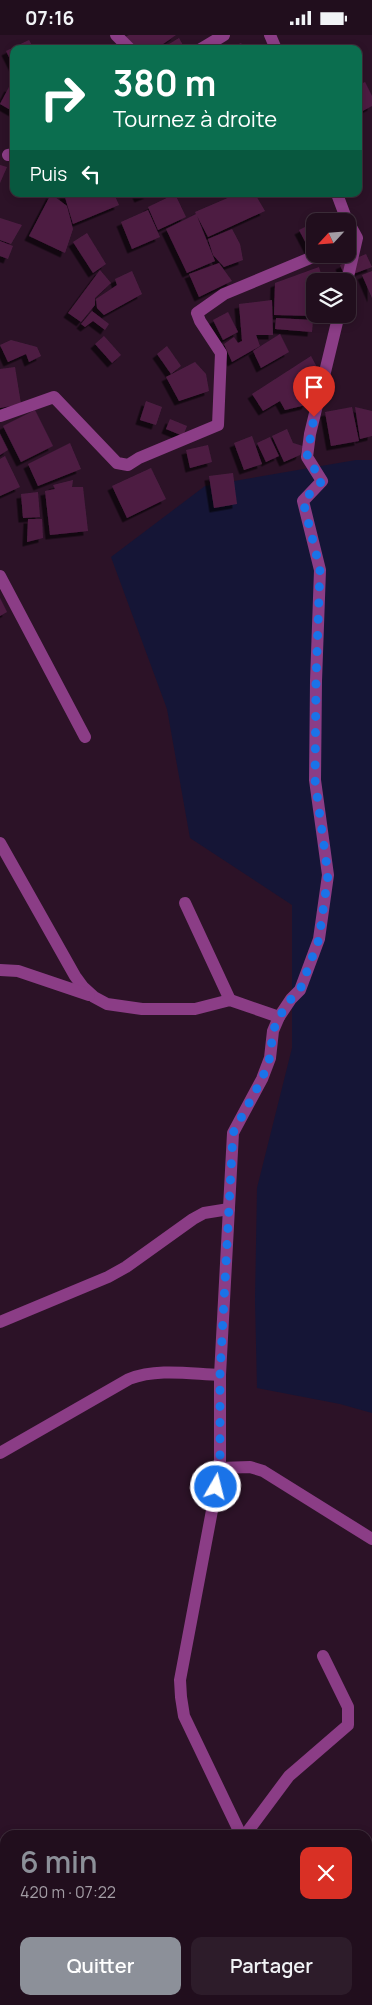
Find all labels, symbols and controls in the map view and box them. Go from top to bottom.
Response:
text: 07:16 [25,5,74,31]
text: 380 m [113,59,216,107]
icon: right [30,65,95,130]
text: Tournez à droite [113,104,277,134]
icon: left [77,160,105,188]
text: Puis [30,161,67,187]
north arrow [306,213,356,263]
map controls [306,213,356,323]
button: layers [306,273,356,323]
pin [293,366,335,417]
icon: arrive [300,373,328,401]
position arrow [189,1460,241,1512]
text: 6 min [20,1841,98,1882]
button: close [300,1847,352,1899]
text: 420 m · 07:22 [20,1881,116,1903]
button: Quitter [20,1937,181,1995]
button: Partager [191,1937,352,1995]

